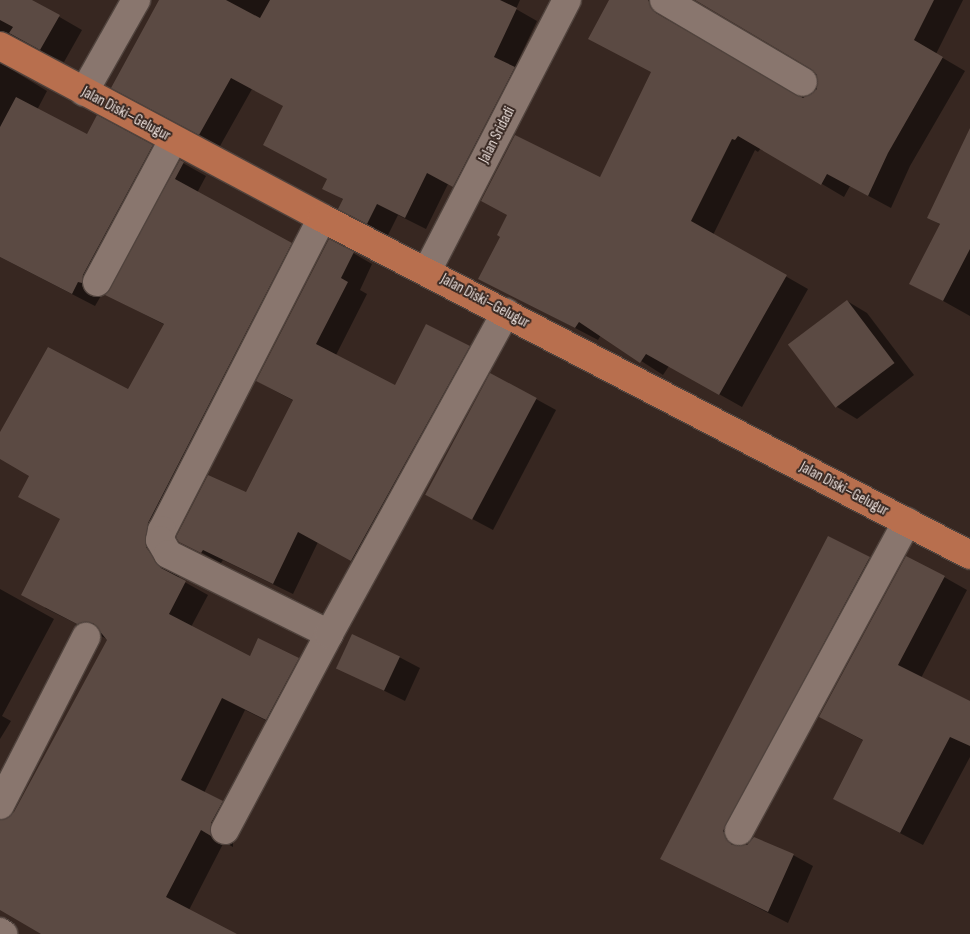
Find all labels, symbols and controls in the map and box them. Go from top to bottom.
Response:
street label: Jalan Diski–Gelugur [79,83,173,145]
street label: Jalan Sridadi [475,104,519,166]
street label: Jalan Diski–Gelugur [438,270,532,332]
street label: Jalan Diski–Gelugur [797,458,891,520]

